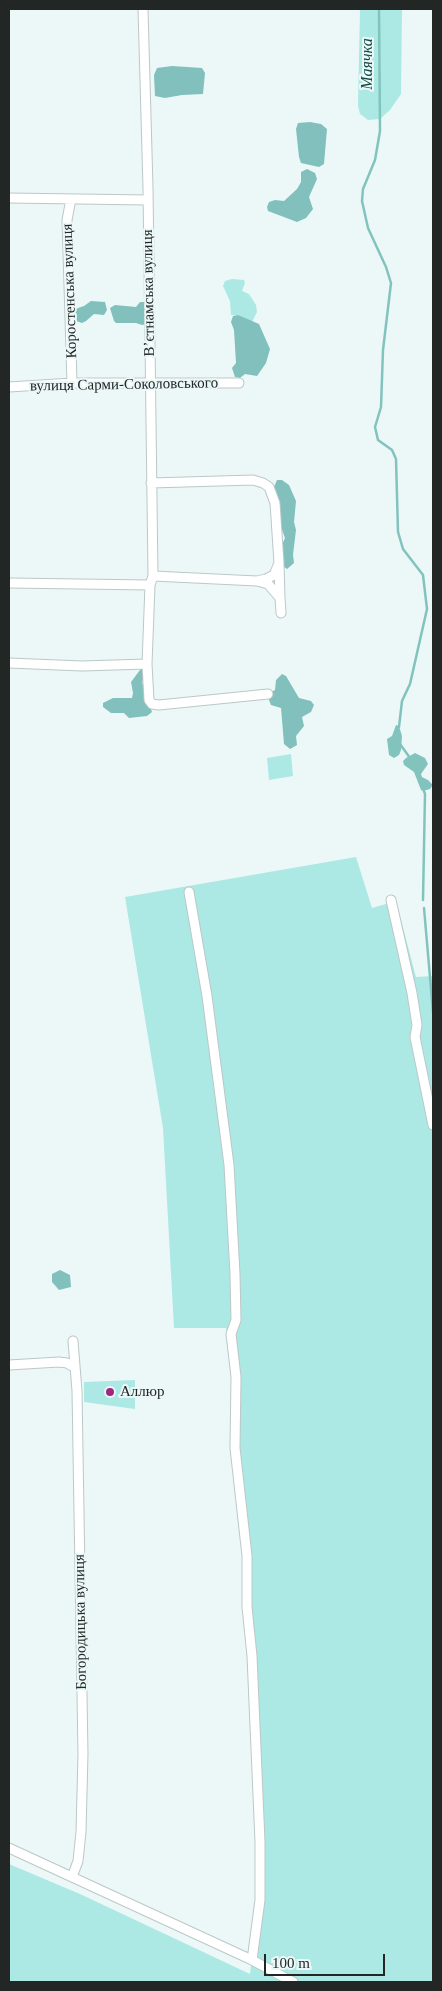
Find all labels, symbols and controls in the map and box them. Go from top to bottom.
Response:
water label: Маячка [358,38,378,90]
street label: Коростенська вулиця [59,223,81,359]
street label: Вʼєтнамська вулиця [139,229,159,357]
street label: вулиця Сарми-Соколовського [30,374,218,396]
place label: Аллюр [120,1383,165,1401]
marker: Аллюр [104,1386,116,1398]
street label: Богородицька вулиця [71,1554,91,1690]
scale bar [267,1944,388,1976]
text: 100 m [272,1955,310,1971]

